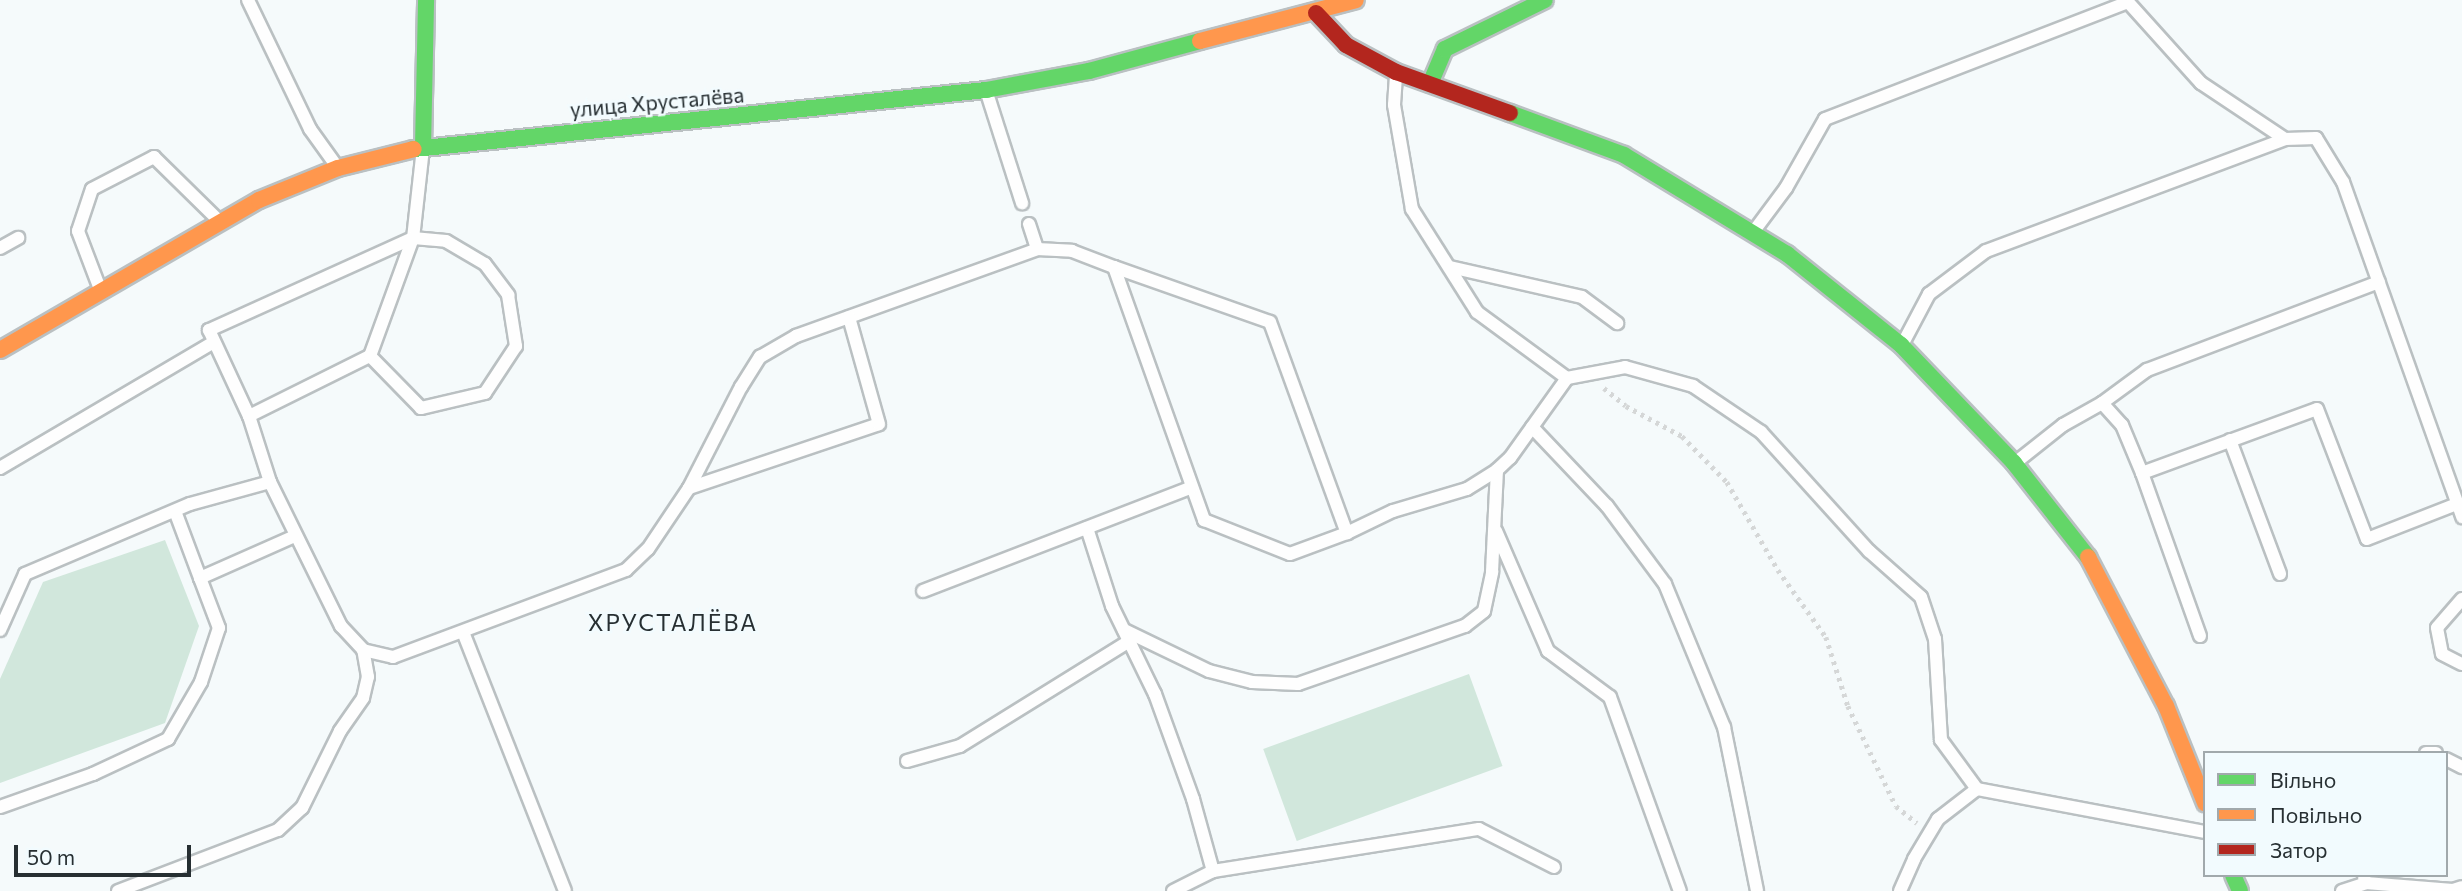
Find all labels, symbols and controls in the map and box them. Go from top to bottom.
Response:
street label: улица Хрусталёва [569,82,745,122]
district label: ХРУСТАЛЁВА [589,608,757,636]
legend [2203,751,2448,877]
text: Вільно [2270,767,2336,792]
text: Повільно [2270,802,2362,827]
scale bar [18,832,194,876]
text: Затор [2270,837,2327,862]
text: 50 m [27,844,75,869]

